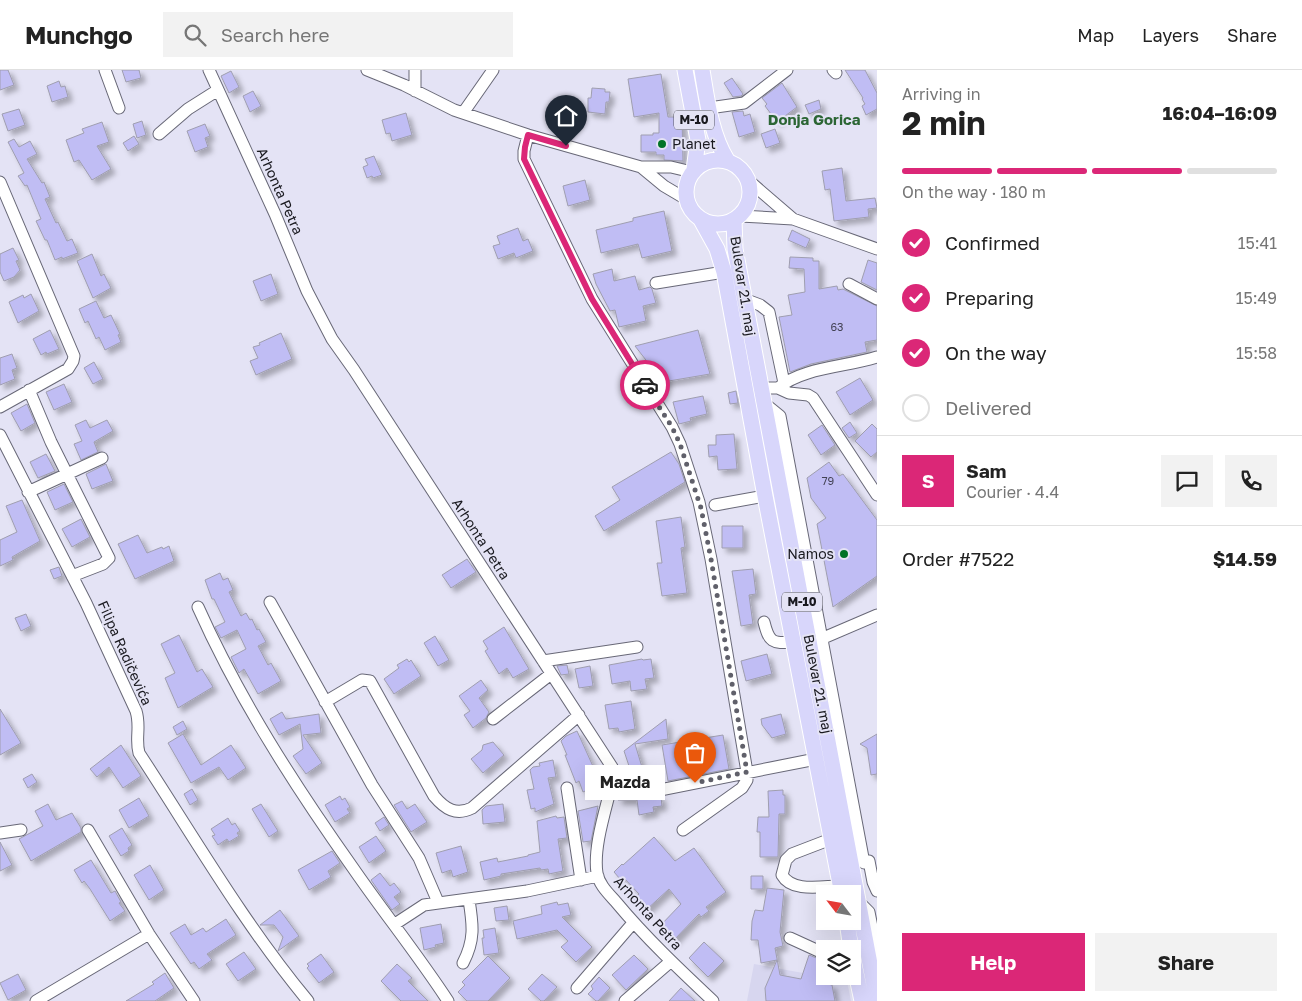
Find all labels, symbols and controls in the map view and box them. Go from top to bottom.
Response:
search box [163,12,513,57]
text: Munchgo [25,20,133,49]
icon: search [181,21,209,49]
text: Search here [221,23,330,46]
text: Map [1077,24,1114,46]
text: Layers [1142,24,1199,46]
text: Share [1227,24,1277,46]
text: Arriving in [902,84,981,104]
pin [545,95,587,146]
text: 16:04–16:09 [1162,101,1277,124]
icon: home [552,102,580,130]
text: 2 min [902,104,986,142]
road number: M-10 [674,110,714,130]
district label: Donja Gorica [768,110,861,128]
place label: Planet [672,135,716,152]
marker: Planet [656,138,668,150]
street label: Arhonta Petra [254,145,307,237]
text: On the way · 180 m [902,182,1046,202]
icon: check [902,229,930,257]
text: Confirmed [945,231,1040,254]
text: 15:41 [1238,233,1277,253]
street label: Bulevar 21. maj [727,235,760,337]
icon: check [902,284,930,312]
text: Preparing [945,286,1034,309]
text: 15:49 [1236,288,1277,308]
house number: 63 [830,320,844,333]
icon: check [902,339,930,367]
text: On the way [945,341,1047,364]
text: 15:58 [1236,343,1277,363]
courier [620,360,670,410]
icon: car [631,371,659,399]
text: Delivered [945,396,1032,419]
button: chat [1161,455,1213,507]
button: phone [1225,455,1277,507]
text: Sam [966,459,1006,482]
text: S [922,469,934,492]
house number: 79 [822,474,834,487]
text: Courier · 4.4 [966,482,1059,502]
street label: Arhonta Petra [449,495,514,582]
place label: Namos [787,545,834,562]
text: Order #7522 [902,547,1014,570]
text: $14.59 [1213,547,1277,570]
marker: Namos [838,548,850,560]
road number: M-10 [782,592,822,612]
street label: Filipa Radičevića [95,598,156,708]
street label: Bulevar 21. maj [801,633,836,735]
pin [674,732,716,783]
icon: bag [681,739,709,767]
callout: Mazda [585,766,665,800]
text: Mazda [600,772,650,792]
street label: Arhonta Petra [611,872,686,953]
north arrow [816,885,861,930]
map controls [816,885,861,985]
button: Help [902,933,1085,991]
button: Share [1095,933,1277,991]
button: layers [816,940,861,985]

